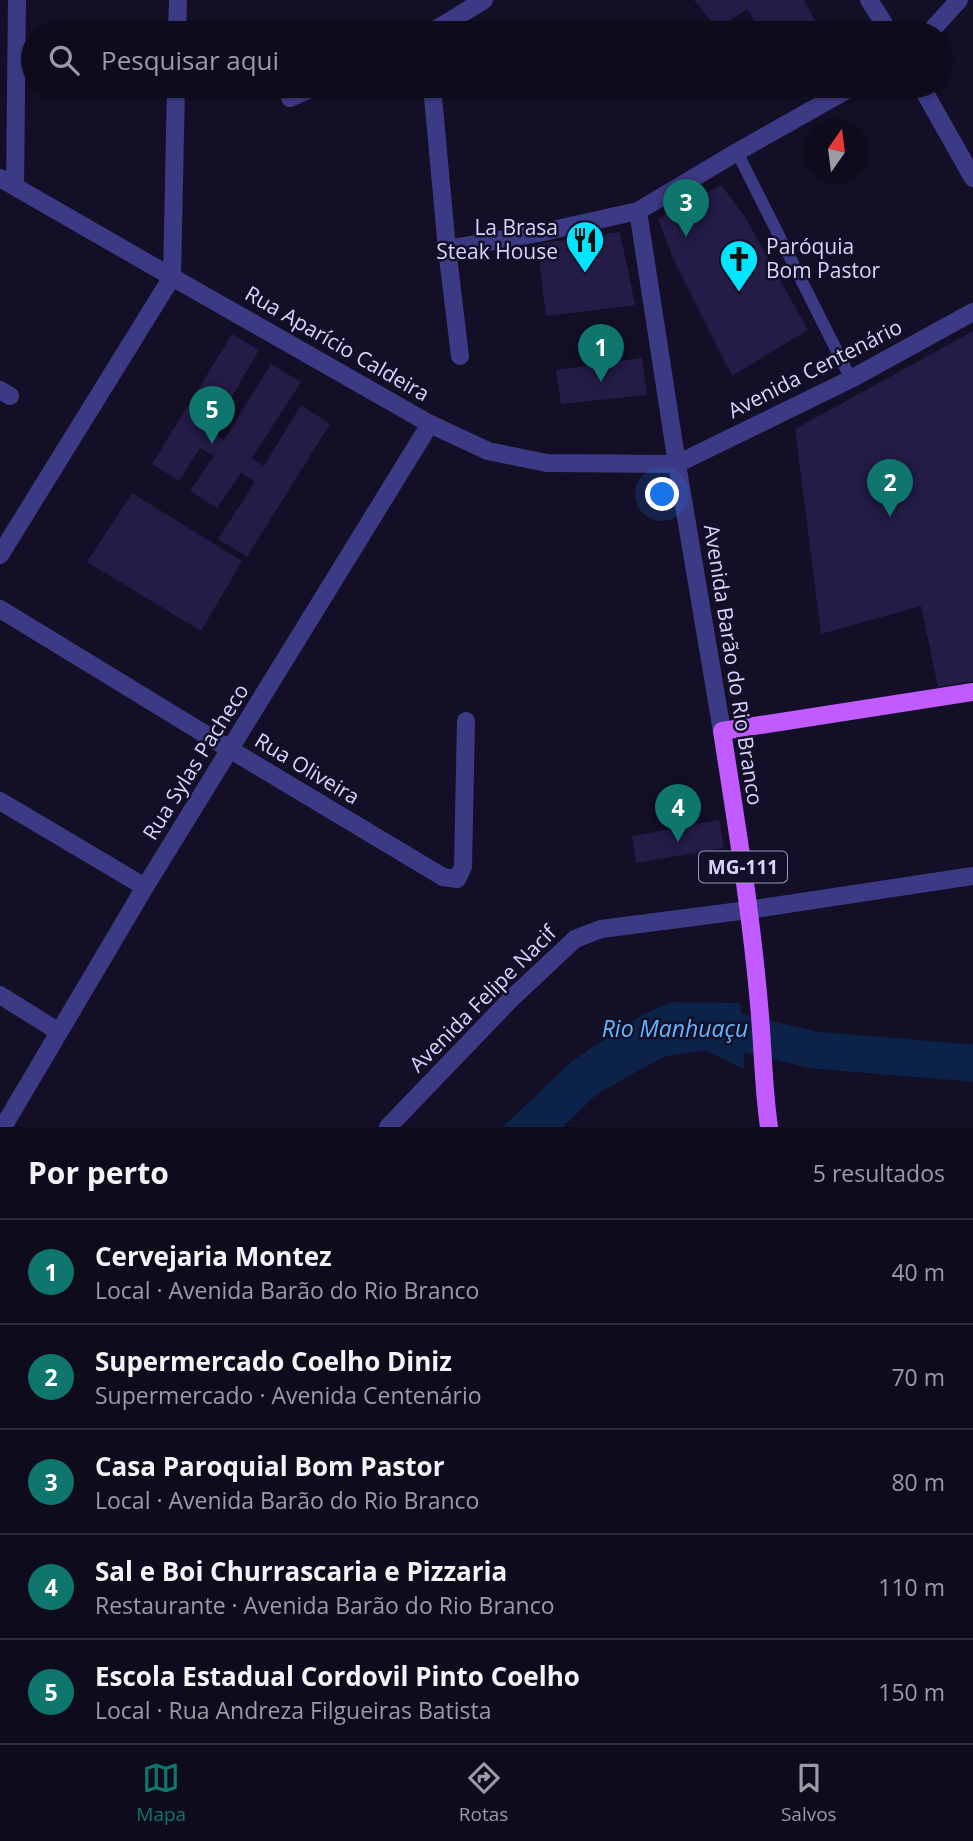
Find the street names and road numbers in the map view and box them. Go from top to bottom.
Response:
street label: Rua Aparício Caldeira [240,279,435,407]
street label: Avenida Centenário [723,312,906,424]
street label: Avenida Barão do Rio Branco [698,522,770,807]
street label: Rua Sylas Pacheco [136,678,254,845]
street label: Rua Oliveira [250,726,365,810]
road number: MG-111 [699,852,787,882]
street label: Avenida Felipe Nacif [403,917,563,1078]

